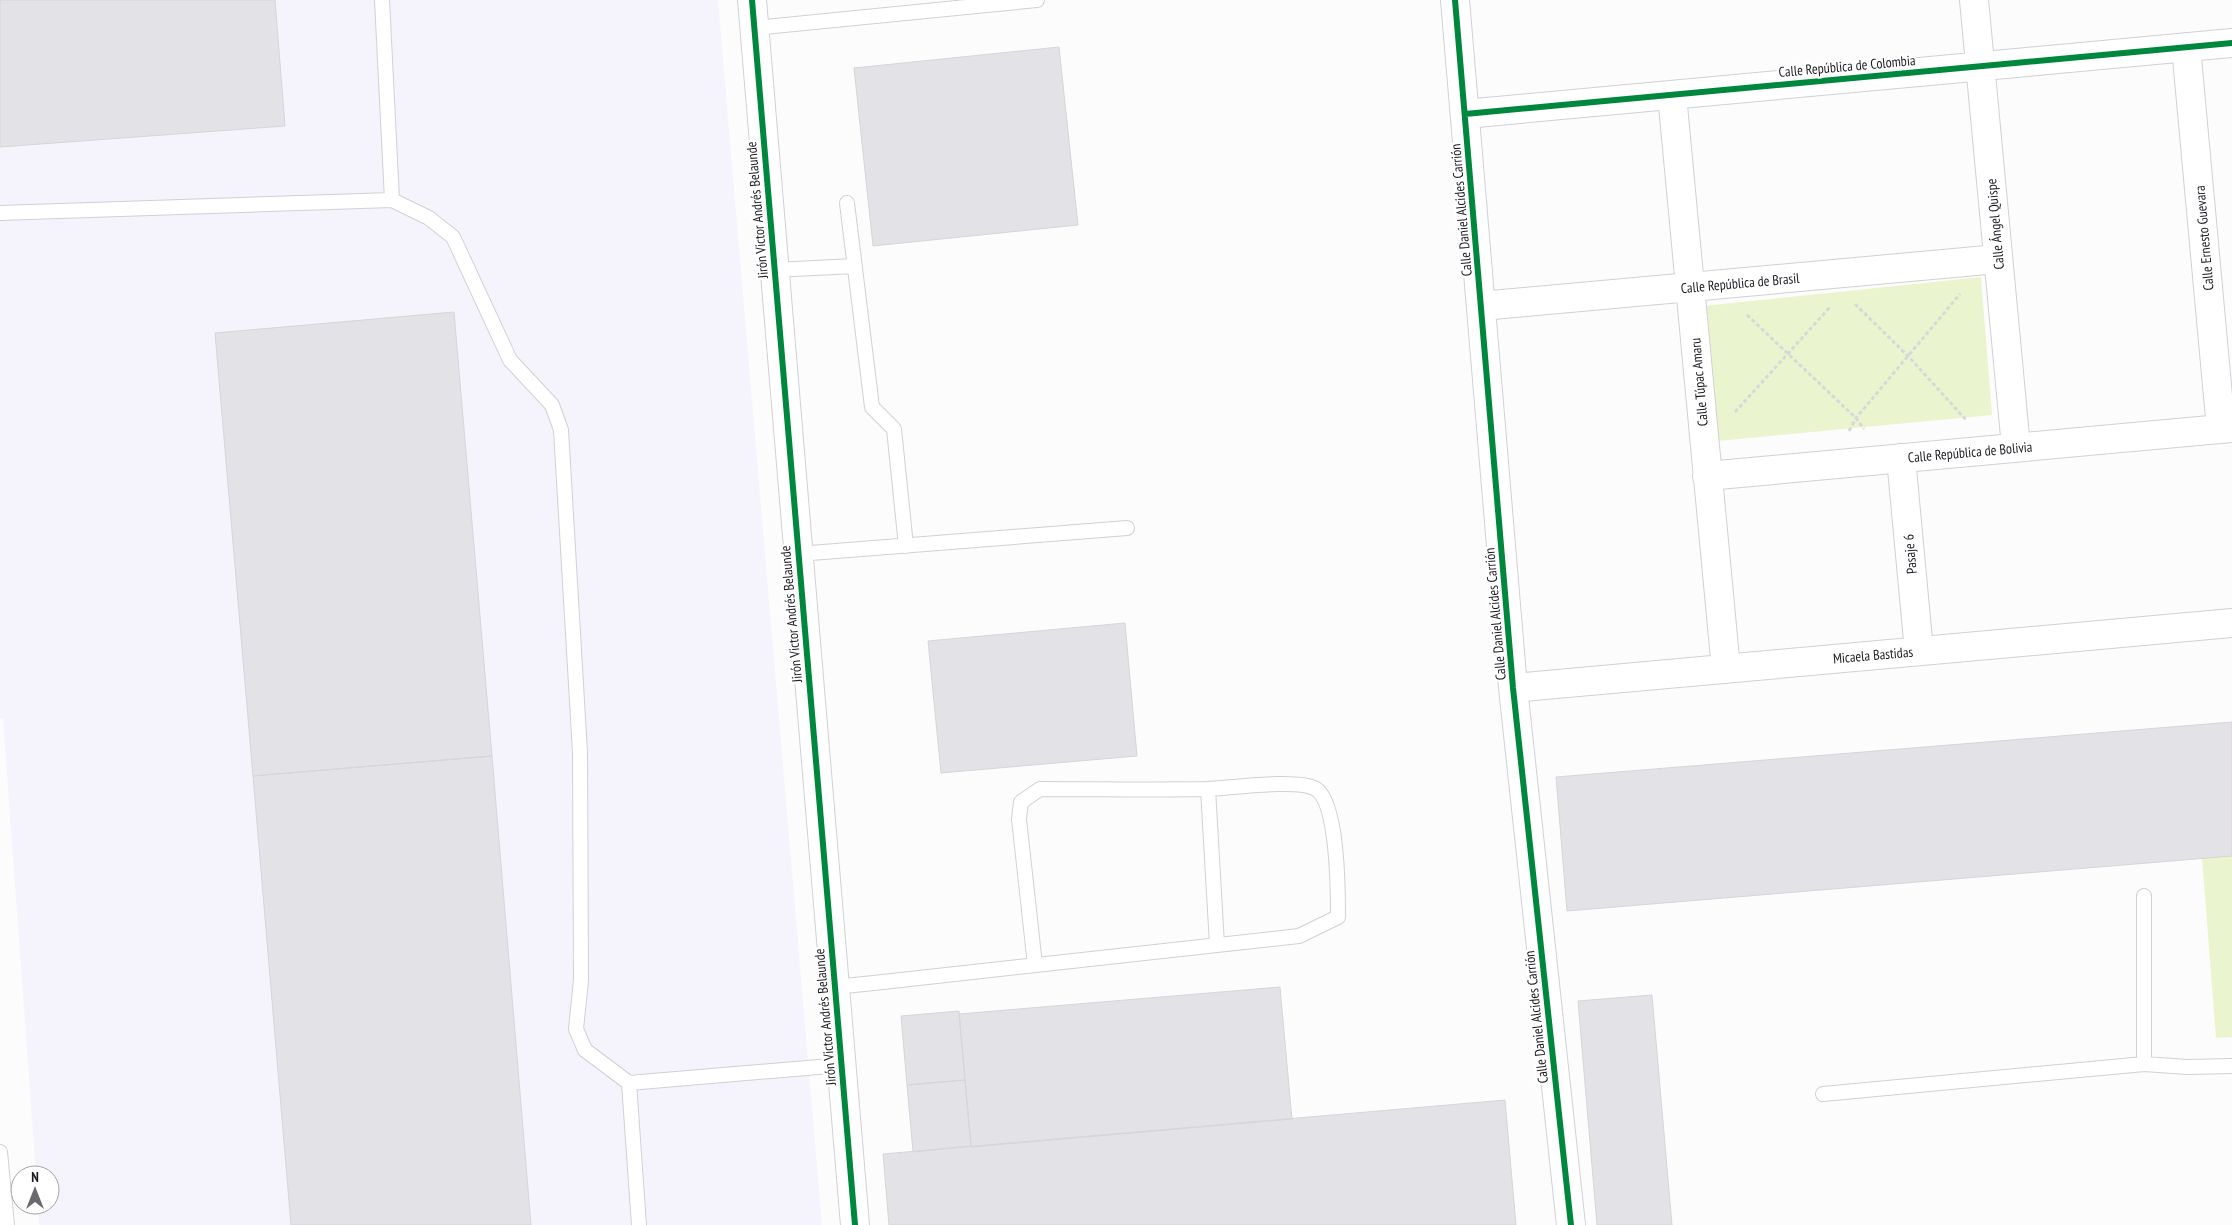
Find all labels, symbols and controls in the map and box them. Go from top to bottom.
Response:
street label: Calle República de Colombia [1778,51,1916,81]
street label: Jirón Victor Andrés Belaunde [742,141,772,280]
street label: Calle Daniel Alcides Carrión [1446,143,1476,277]
street label: Calle Ángel Quispe [1982,178,2008,270]
street label: Calle Ernesto Guevara [2190,185,2218,291]
street label: Calle República de Brasil [1680,269,1801,297]
street label: Calle Túpac Amaru [1686,337,1712,427]
street label: Calle República de Bolivia [1907,438,2033,466]
street label: Pasaje 6 [1899,533,1921,575]
street label: Jirón Victor Andrés Belaunde [776,545,806,684]
street label: Calle Daniel Alcides Carrión [1480,547,1510,681]
street label: Micaela Bastidas [1832,643,1914,667]
street label: Jirón Victor Andrés Belaunde [810,948,840,1087]
street label: Calle Daniel Alcides Carrión [1520,950,1552,1084]
north arrow [10,1165,60,1215]
text: N [31,1168,39,1186]

